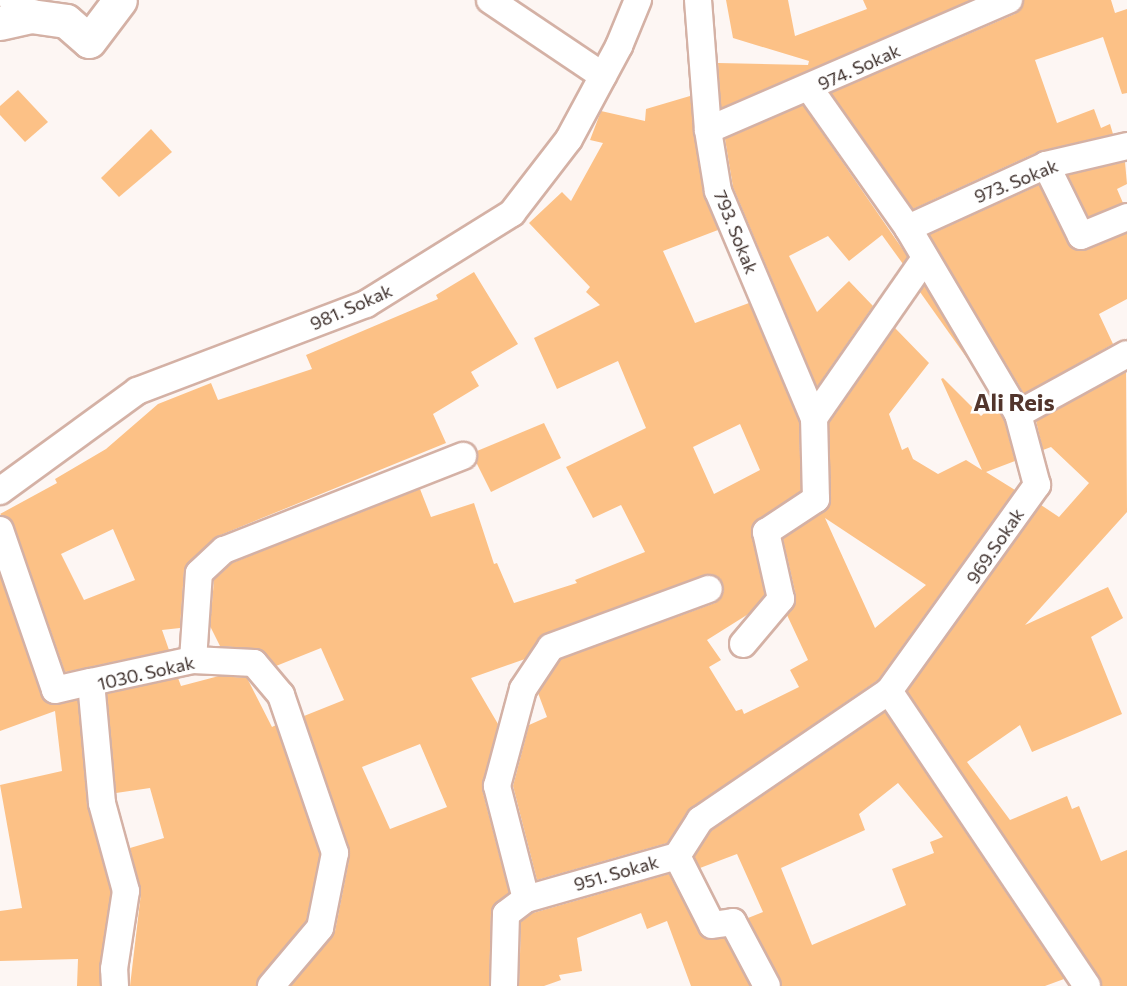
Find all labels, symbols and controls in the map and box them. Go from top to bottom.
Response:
street label: 974. Sokak [814,39,904,95]
street label: 973. Sokak [971,154,1061,208]
street label: 793. Sokak [709,187,763,277]
street label: 981. Sokak [307,279,395,335]
district label: Ali Reis [973,388,1055,416]
street label: 969.Sokak [962,504,1028,588]
street label: 1030. Sokak [95,651,197,695]
street label: 951. Sokak [571,851,661,895]

